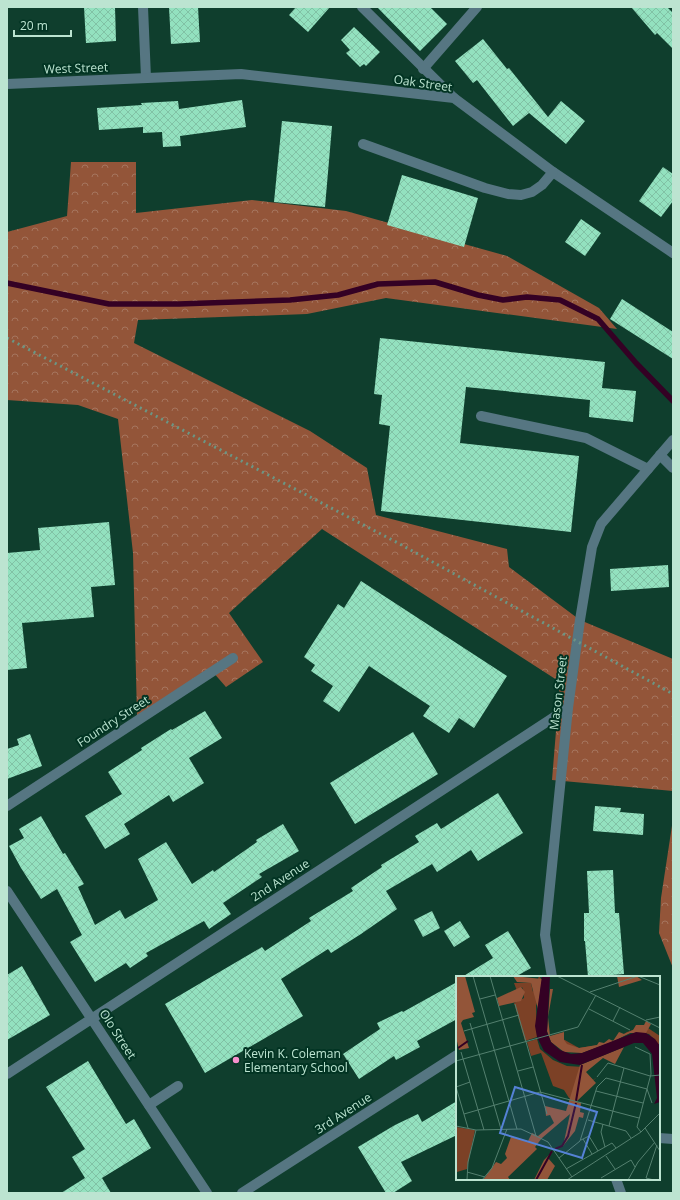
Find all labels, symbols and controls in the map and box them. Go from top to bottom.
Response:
scale bar [14,12,71,38]
text: 20 m [20,17,48,34]
street label: West Street [43,58,109,78]
street label: Oak Street [393,70,453,96]
street label: Mason Street [545,655,571,731]
street label: Foundry Street [74,691,152,751]
street label: 2nd Avenue [247,855,313,905]
inset map [456,976,660,1180]
street label: Olo Street [96,1006,140,1062]
place label: Kevin K. Coleman Elementary School [244,1045,348,1076]
marker: Kevin K. Coleman Elementary School [231,1055,241,1065]
street label: 3rd Avenue [312,1088,375,1138]

